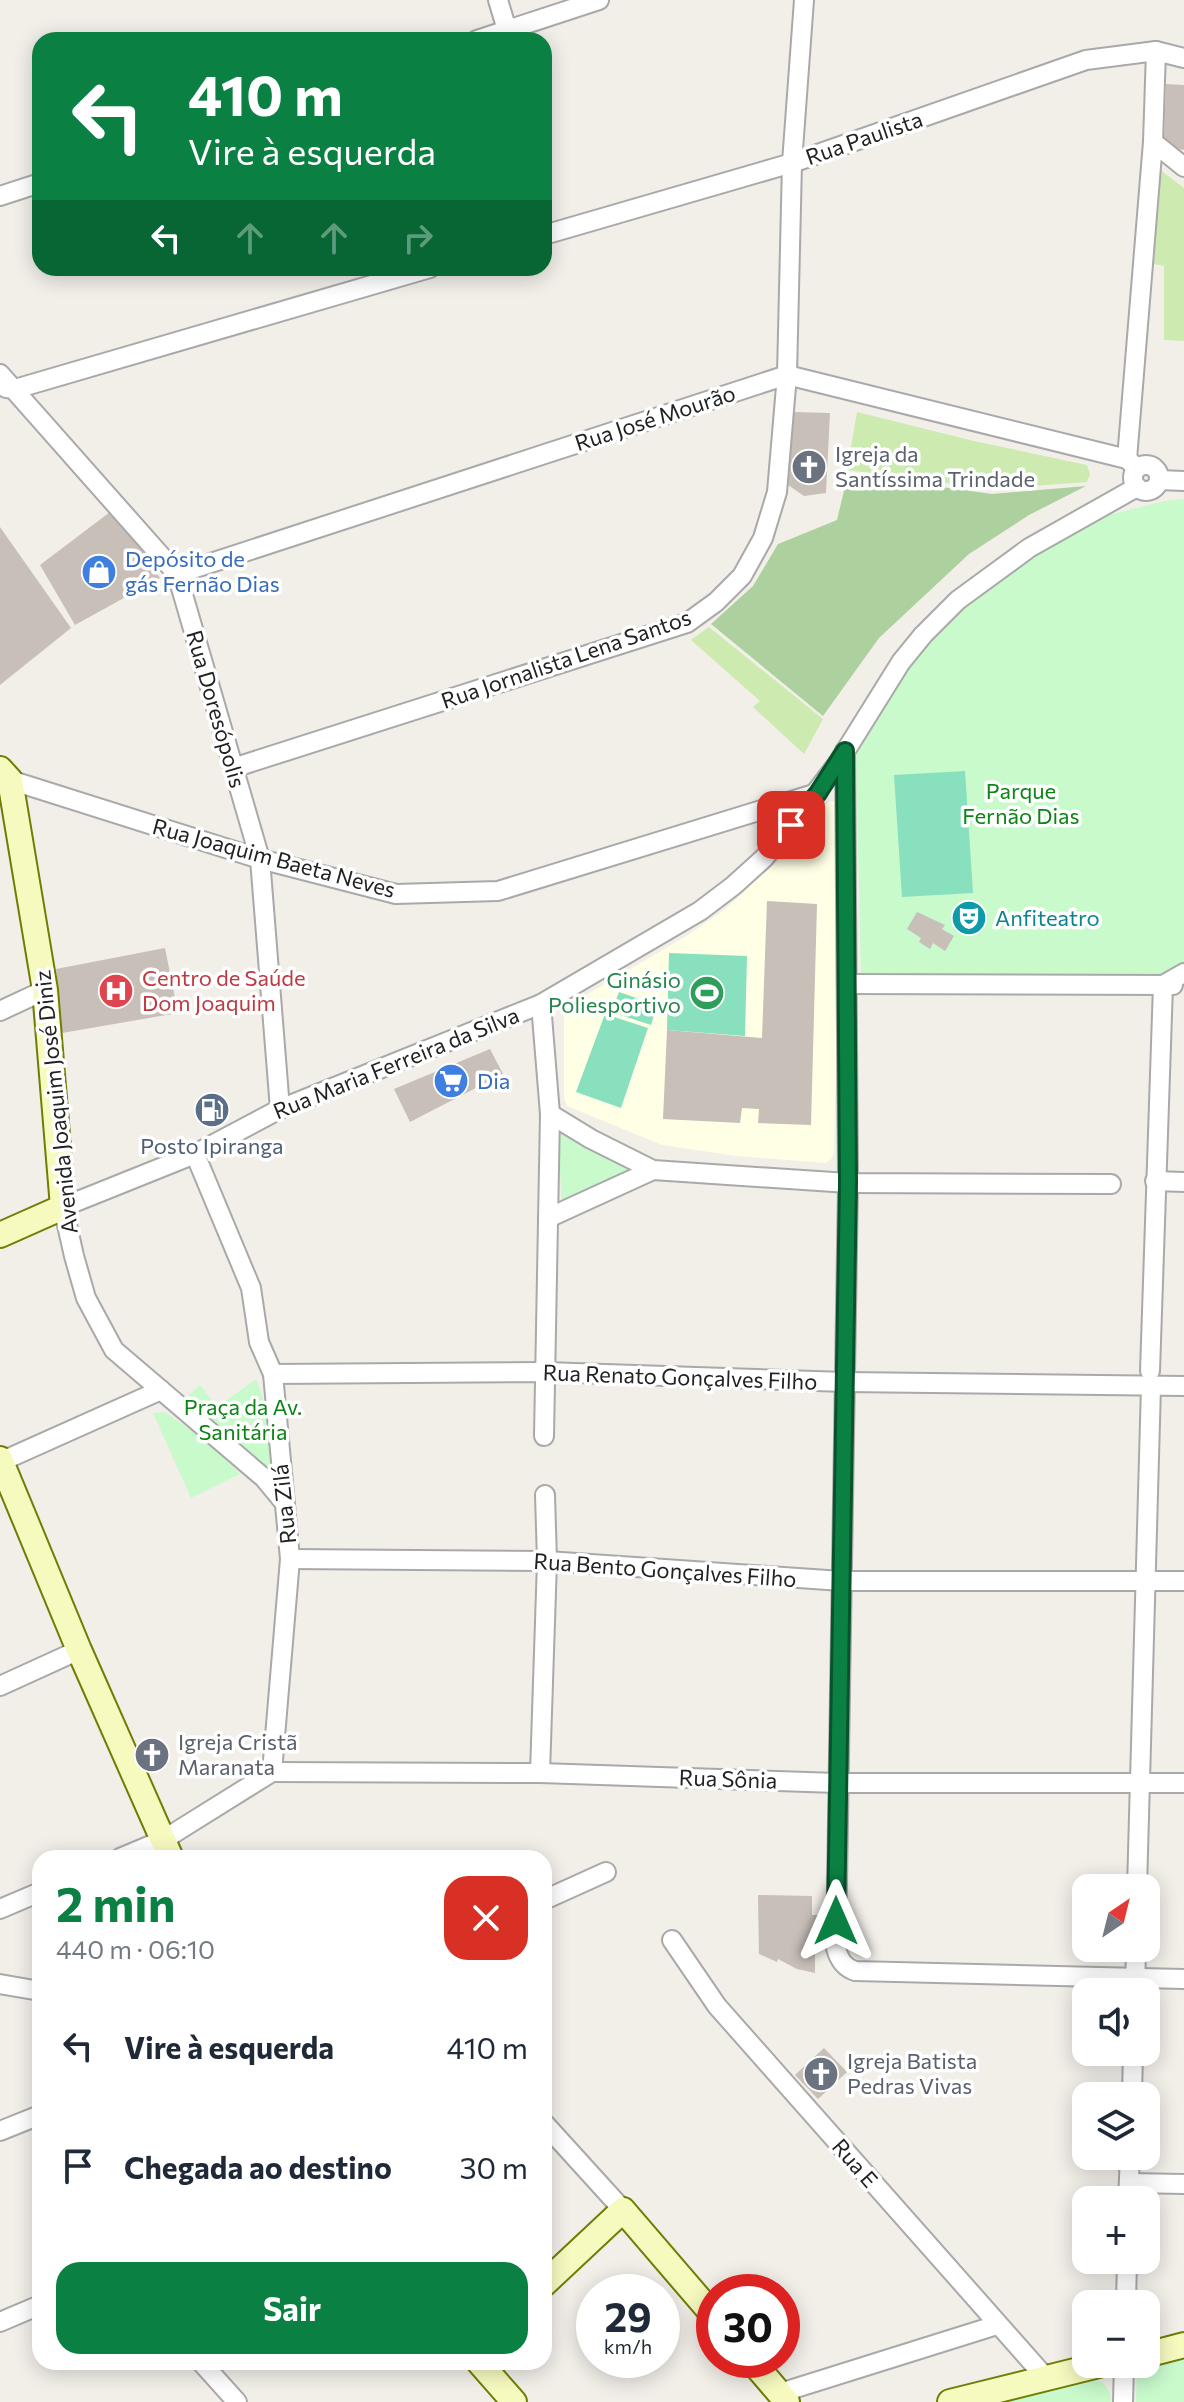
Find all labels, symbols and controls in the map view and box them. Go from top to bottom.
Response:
text: 410 m [188,59,343,128]
icon: left [56,64,160,168]
street label: Rua Paulista [802,105,926,170]
text: Vire à esquerda [188,128,436,172]
icon: left [144,216,188,260]
icon: ahead [228,216,272,260]
icon: ahead [312,216,356,260]
icon: right [396,216,440,260]
street label: Rua José Mourão [571,379,739,456]
place label: Igreja da Santíssima Trindade [835,440,1035,492]
church icon: Igreja da Santíssima Trindade [790,448,828,486]
place label: Depósito de gás Fernão Dias [125,545,280,597]
shop icon: Depósito de gás Fernão Dias [80,553,118,591]
street label: Rua Jornalista Lena Santos [437,603,694,714]
street label: Rua Doresópolis [181,627,252,791]
park label: Parque Fernão Dias [962,777,1080,829]
pin [757,791,825,859]
icon: arrive [769,803,813,847]
street label: Rua Joaquim Baeta Neves [150,812,398,903]
theatre icon: Anfiteatro [950,899,988,937]
place label: Anfiteatro [995,904,1100,931]
place label: Centro de Saúde Dom Joaquim [142,964,306,1016]
place label: Ginásio Poliesportivo [548,966,681,1018]
street label: Avenida Joaquim José Diniz [28,969,83,1235]
hospital icon: Centro de Saúde Dom Joaquim [97,972,135,1010]
sports icon: Ginásio Poliesportivo [688,974,726,1012]
street label: Rua Maria Ferreira da Silva [269,1001,523,1124]
supermarket icon: Dia [432,1062,470,1100]
place label: Dia [477,1067,510,1094]
fuel station icon: Posto Ipiranga [193,1091,231,1129]
place label: Posto Ipiranga [140,1132,284,1159]
street label: Rua Renato Gonçalves Filho [542,1358,818,1395]
park label: Praça da Av. Sanitária [184,1393,302,1445]
street label: Rua Zilá [266,1463,301,1545]
street label: Rua Bento Gonçalves Filho [533,1547,797,1592]
place label: Igreja Cristã Maranata [178,1728,297,1780]
church icon: Igreja Cristã Maranata [133,1736,171,1774]
street label: Rua Sônia [678,1763,778,1794]
text: 2 min [56,1873,176,1932]
north arrow [1072,1874,1160,1962]
map controls [1072,1874,1160,2378]
button: close [444,1876,528,1960]
position arrow [794,1879,878,1963]
text: 440 m · 06:10 [56,1933,215,1964]
button: sound [1072,1978,1160,2066]
icon: left [56,2024,100,2068]
text: Vire à esquerda [124,2028,334,2065]
text: 410 m [447,2028,528,2065]
place label: Igreja Batista Pedras Vivas [847,2047,977,2099]
church icon: Igreja Batista Pedras Vivas [802,2055,840,2093]
button: layers [1072,2082,1160,2170]
street label: Rua E [827,2133,884,2193]
icon: arrive [56,2144,100,2188]
text: Chegada ao destino [124,2148,392,2185]
text: 30 m [459,2148,528,2185]
button: + [1072,2186,1160,2274]
button: Sair [56,2262,528,2354]
speed limit sign: 30 [696,2274,800,2378]
button: − [1072,2290,1160,2378]
text: 29 [604,2291,652,2340]
text: km/h [604,2334,652,2358]

